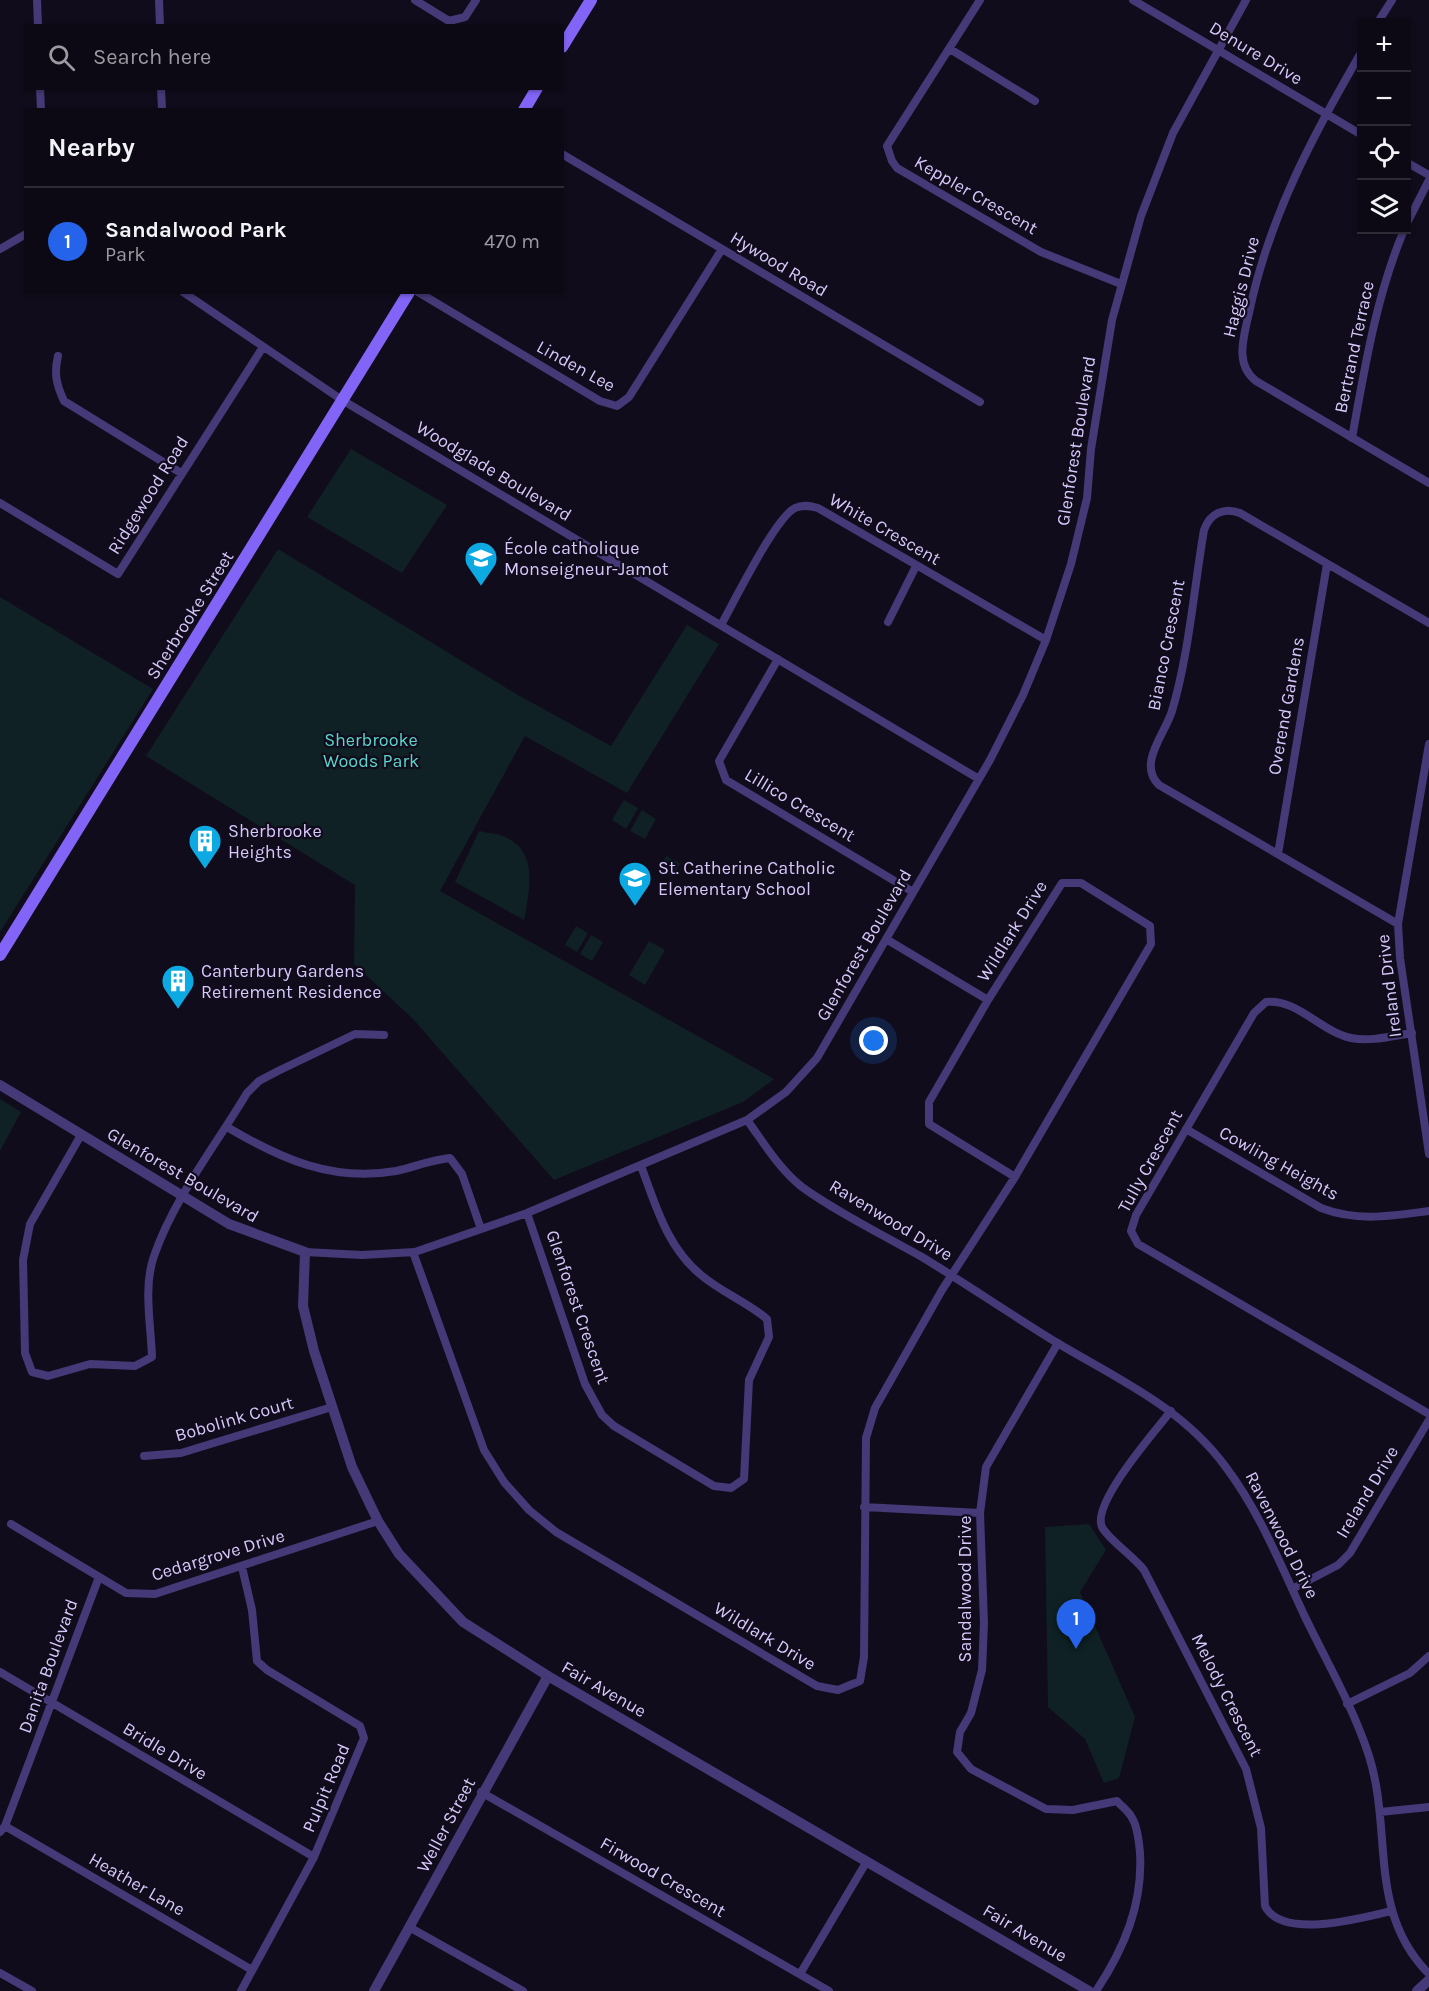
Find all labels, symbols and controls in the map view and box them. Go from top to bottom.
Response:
street label: Denure Drive [1205,17,1307,89]
map controls [1357,18,1411,234]
button: + [1357,18,1411,72]
search box [24,24,564,90]
icon: search [45,41,78,74]
text: Search here [93,44,211,70]
button: − [1357,72,1411,126]
button: locate [1357,126,1411,180]
text: Nearby [48,132,135,163]
street label: Keppler Crescent [910,151,1042,239]
button: layers [1357,180,1411,234]
text: Sandalwood Park [105,217,287,243]
street label: Hywood Road [726,226,832,302]
text: 1 [64,230,71,253]
text: 470 m [484,230,540,253]
street label: Haggis Drive [1218,234,1264,340]
text: Park [105,243,146,266]
street label: Bertrand Terrace [1329,279,1379,415]
street label: Linden Lee [533,335,619,397]
street label: Glenforest Boulevard [1052,355,1100,527]
street label: Woodglade Boulevard [412,416,576,526]
street label: Ridgewood Road [103,432,193,558]
street label: White Crescent [825,488,945,570]
place label: École catholique Monseigneur-Jamot [504,536,669,580]
school or university icon: École catholique Monseigneur-Jamot [463,540,499,587]
street label: Sherbrooke Street [142,546,239,683]
street label: Bianco Crescent [1142,577,1190,712]
street label: Overend Gardens [1263,635,1309,777]
park label: Sherbrooke Woods Park [323,729,419,772]
street label: Lillico Crescent [741,763,859,847]
place label: Sherbrooke Heights [228,820,322,863]
building icon: Sherbrooke Heights [187,823,223,870]
place label: St. Catherine Catholic Elementary School [658,857,835,900]
school or university icon: St. Catherine Catholic Elementary School [617,860,653,907]
street label: Glenforest Boulevard [812,865,916,1025]
street label: Wildlark Drive [972,876,1052,986]
street label: Ireland Drive [1372,933,1406,1039]
place label: Canterbury Gardens Retirement Residence [201,960,382,1003]
building icon: Canterbury Gardens Retirement Residence [160,963,196,1010]
your location [859,1026,888,1055]
street label: Tully Crescent [1113,1106,1187,1216]
street label: Cowling Heights [1215,1121,1343,1205]
street label: Glenforest Boulevard [103,1123,263,1227]
street label: Ravenwood Drive [825,1175,957,1265]
street label: Glenforest Crescent [541,1227,615,1387]
street label: Bobolink Court [172,1392,296,1446]
street label: Ireland Drive [1331,1442,1403,1542]
street label: Ravenwood Drive [1240,1468,1324,1602]
street label: Sandalwood Drive [954,1516,976,1662]
street label: Cedargrove Drive [149,1524,287,1586]
street label: Danita Boulevard [13,1596,83,1736]
street label: Wildlark Drive [710,1597,820,1675]
pin: 1 [1056,1600,1096,1649]
street label: Melody Crescent [1187,1630,1268,1760]
street label: Fair Avenue [558,1656,650,1722]
street label: Bridle Drive [119,1717,211,1785]
street label: Pulpit Road [297,1740,355,1836]
street label: Weller Street [412,1774,480,1876]
street label: Firwood Crescent [596,1832,730,1922]
street label: Heather Lane [85,1848,189,1920]
street label: Fair Avenue [979,1899,1071,1967]

